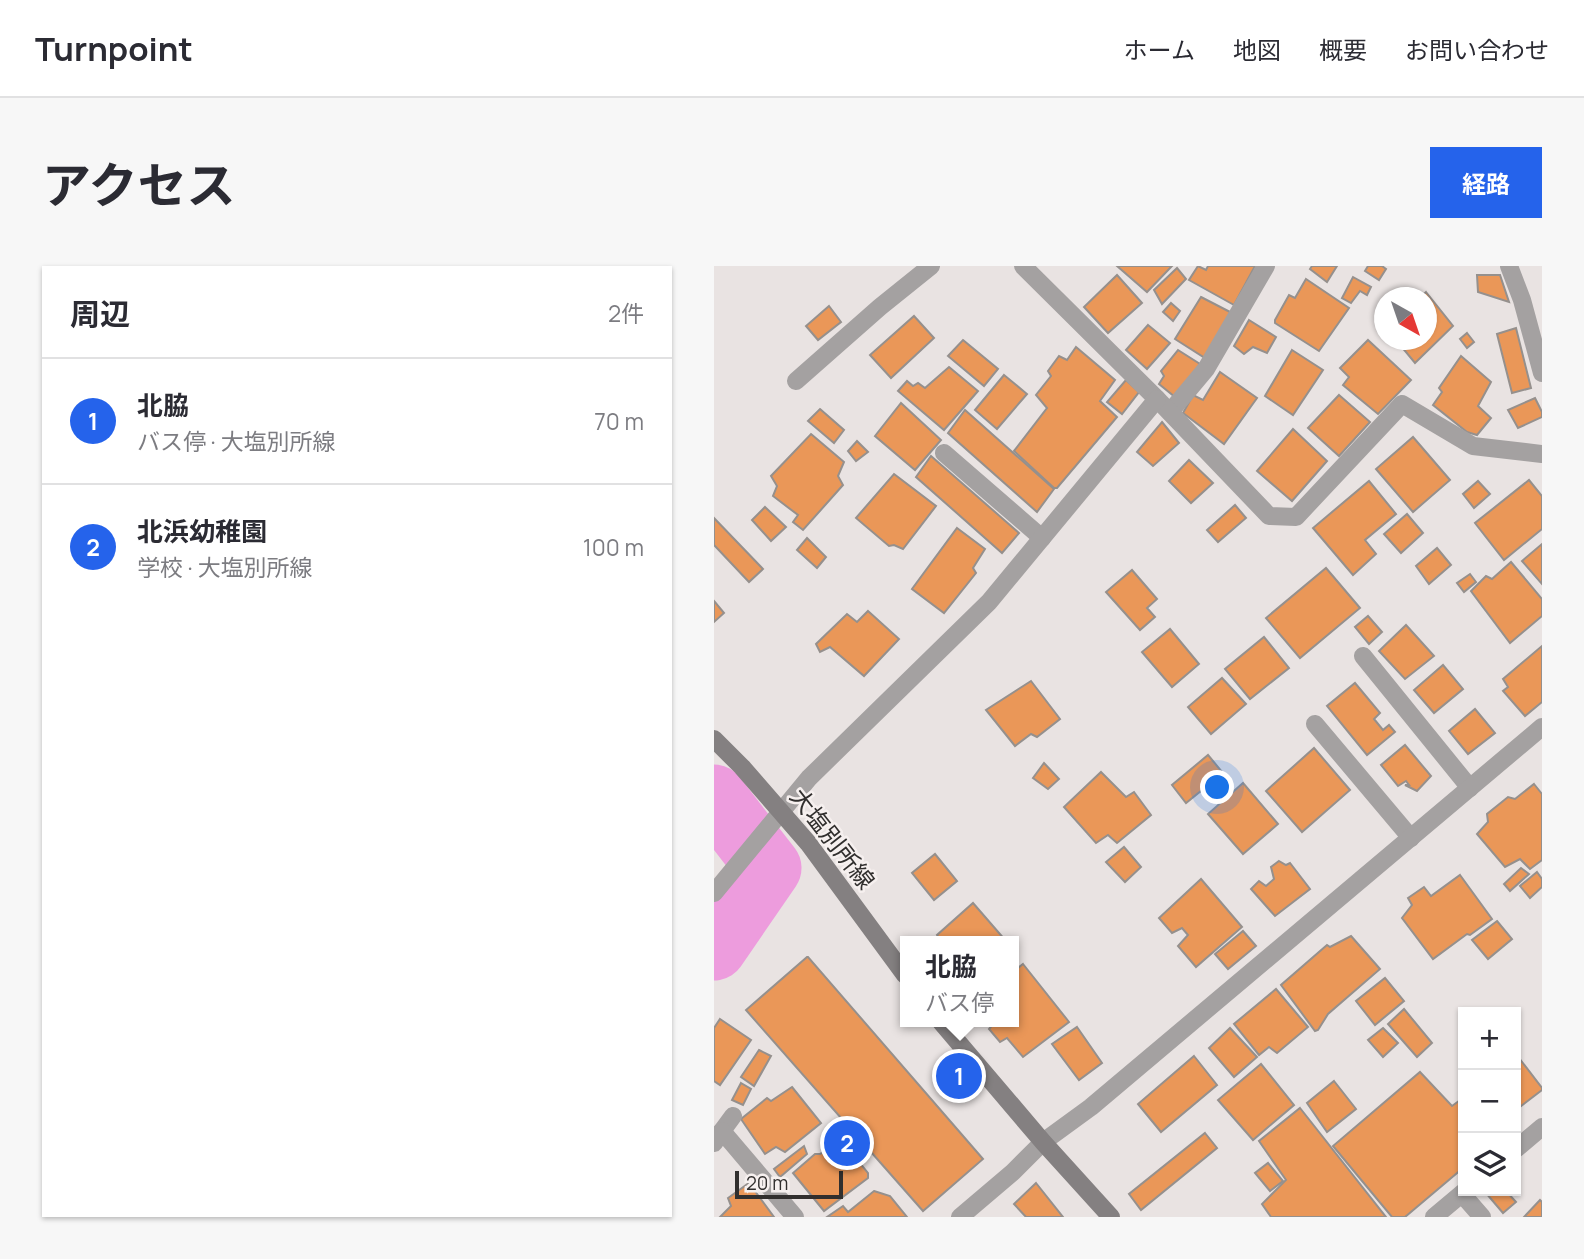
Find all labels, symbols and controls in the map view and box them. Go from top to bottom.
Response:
text: Turnpoint [35,26,193,71]
text: ホーム [1124,33,1195,66]
text: 地図 [1233,33,1281,66]
text: 概要 [1319,33,1367,66]
text: お問い合わせ [1405,33,1549,66]
button: 経路 [1430,147,1542,218]
text: アクセス [42,151,236,218]
north arrow [1374,287,1437,350]
text: 周辺 [70,293,130,334]
text: 2件 [608,297,644,329]
text: 北脇 [137,387,189,423]
text: 1 [88,405,98,437]
text: 70 m [594,405,644,437]
text: バス停 · 大塩別所線 [137,425,335,457]
text: 北浜幼稚園 [137,513,267,549]
text: 2 [86,531,100,563]
text: 100 m [583,531,644,563]
text: 学校 · 大塩別所線 [137,551,312,583]
your location [1200,770,1234,804]
street label: 大塩別所線 [783,781,883,896]
popup [900,936,1019,1027]
text: 北脇 [925,948,977,984]
text: バス停 [925,986,994,1018]
map controls [1458,1007,1521,1196]
button: + [1458,1007,1521,1070]
pin: 1 [936,1050,982,1102]
button: − [1458,1070,1521,1133]
pin: 2 [824,1117,870,1169]
button: layers [1458,1133,1521,1196]
scale bar [735,1168,844,1200]
text: 20 m [746,1170,788,1196]

